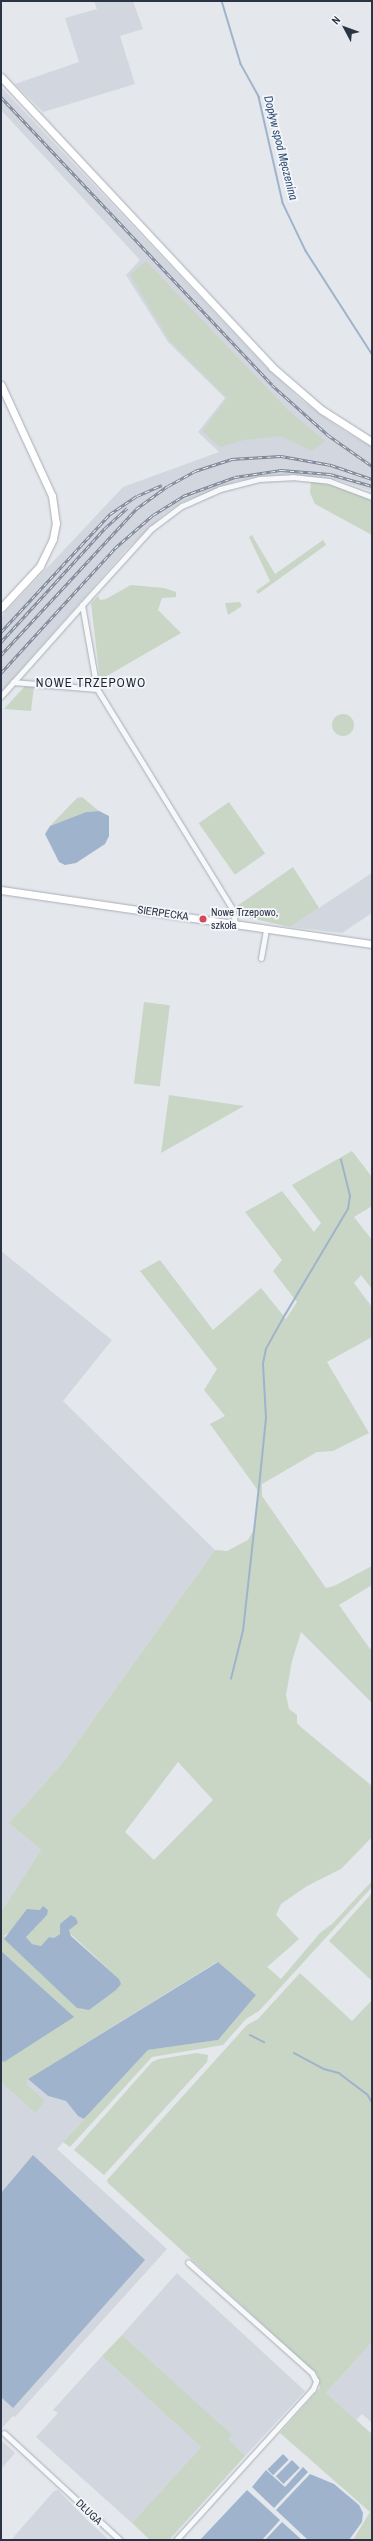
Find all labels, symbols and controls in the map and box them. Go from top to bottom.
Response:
north arrow [325,8,365,48]
text: N [329,13,343,27]
water label: Dopływ spod Męczenina [260,94,300,202]
district label: NOWE TRZEPOWO [36,675,146,691]
street label: SIERPECKA [137,903,189,923]
place label: Nowe Trzepowo, szkoła [211,906,278,932]
marker: Nowe Trzepowo, szkoła [198,914,208,924]
street label: DŁUGA [73,2497,105,2527]

